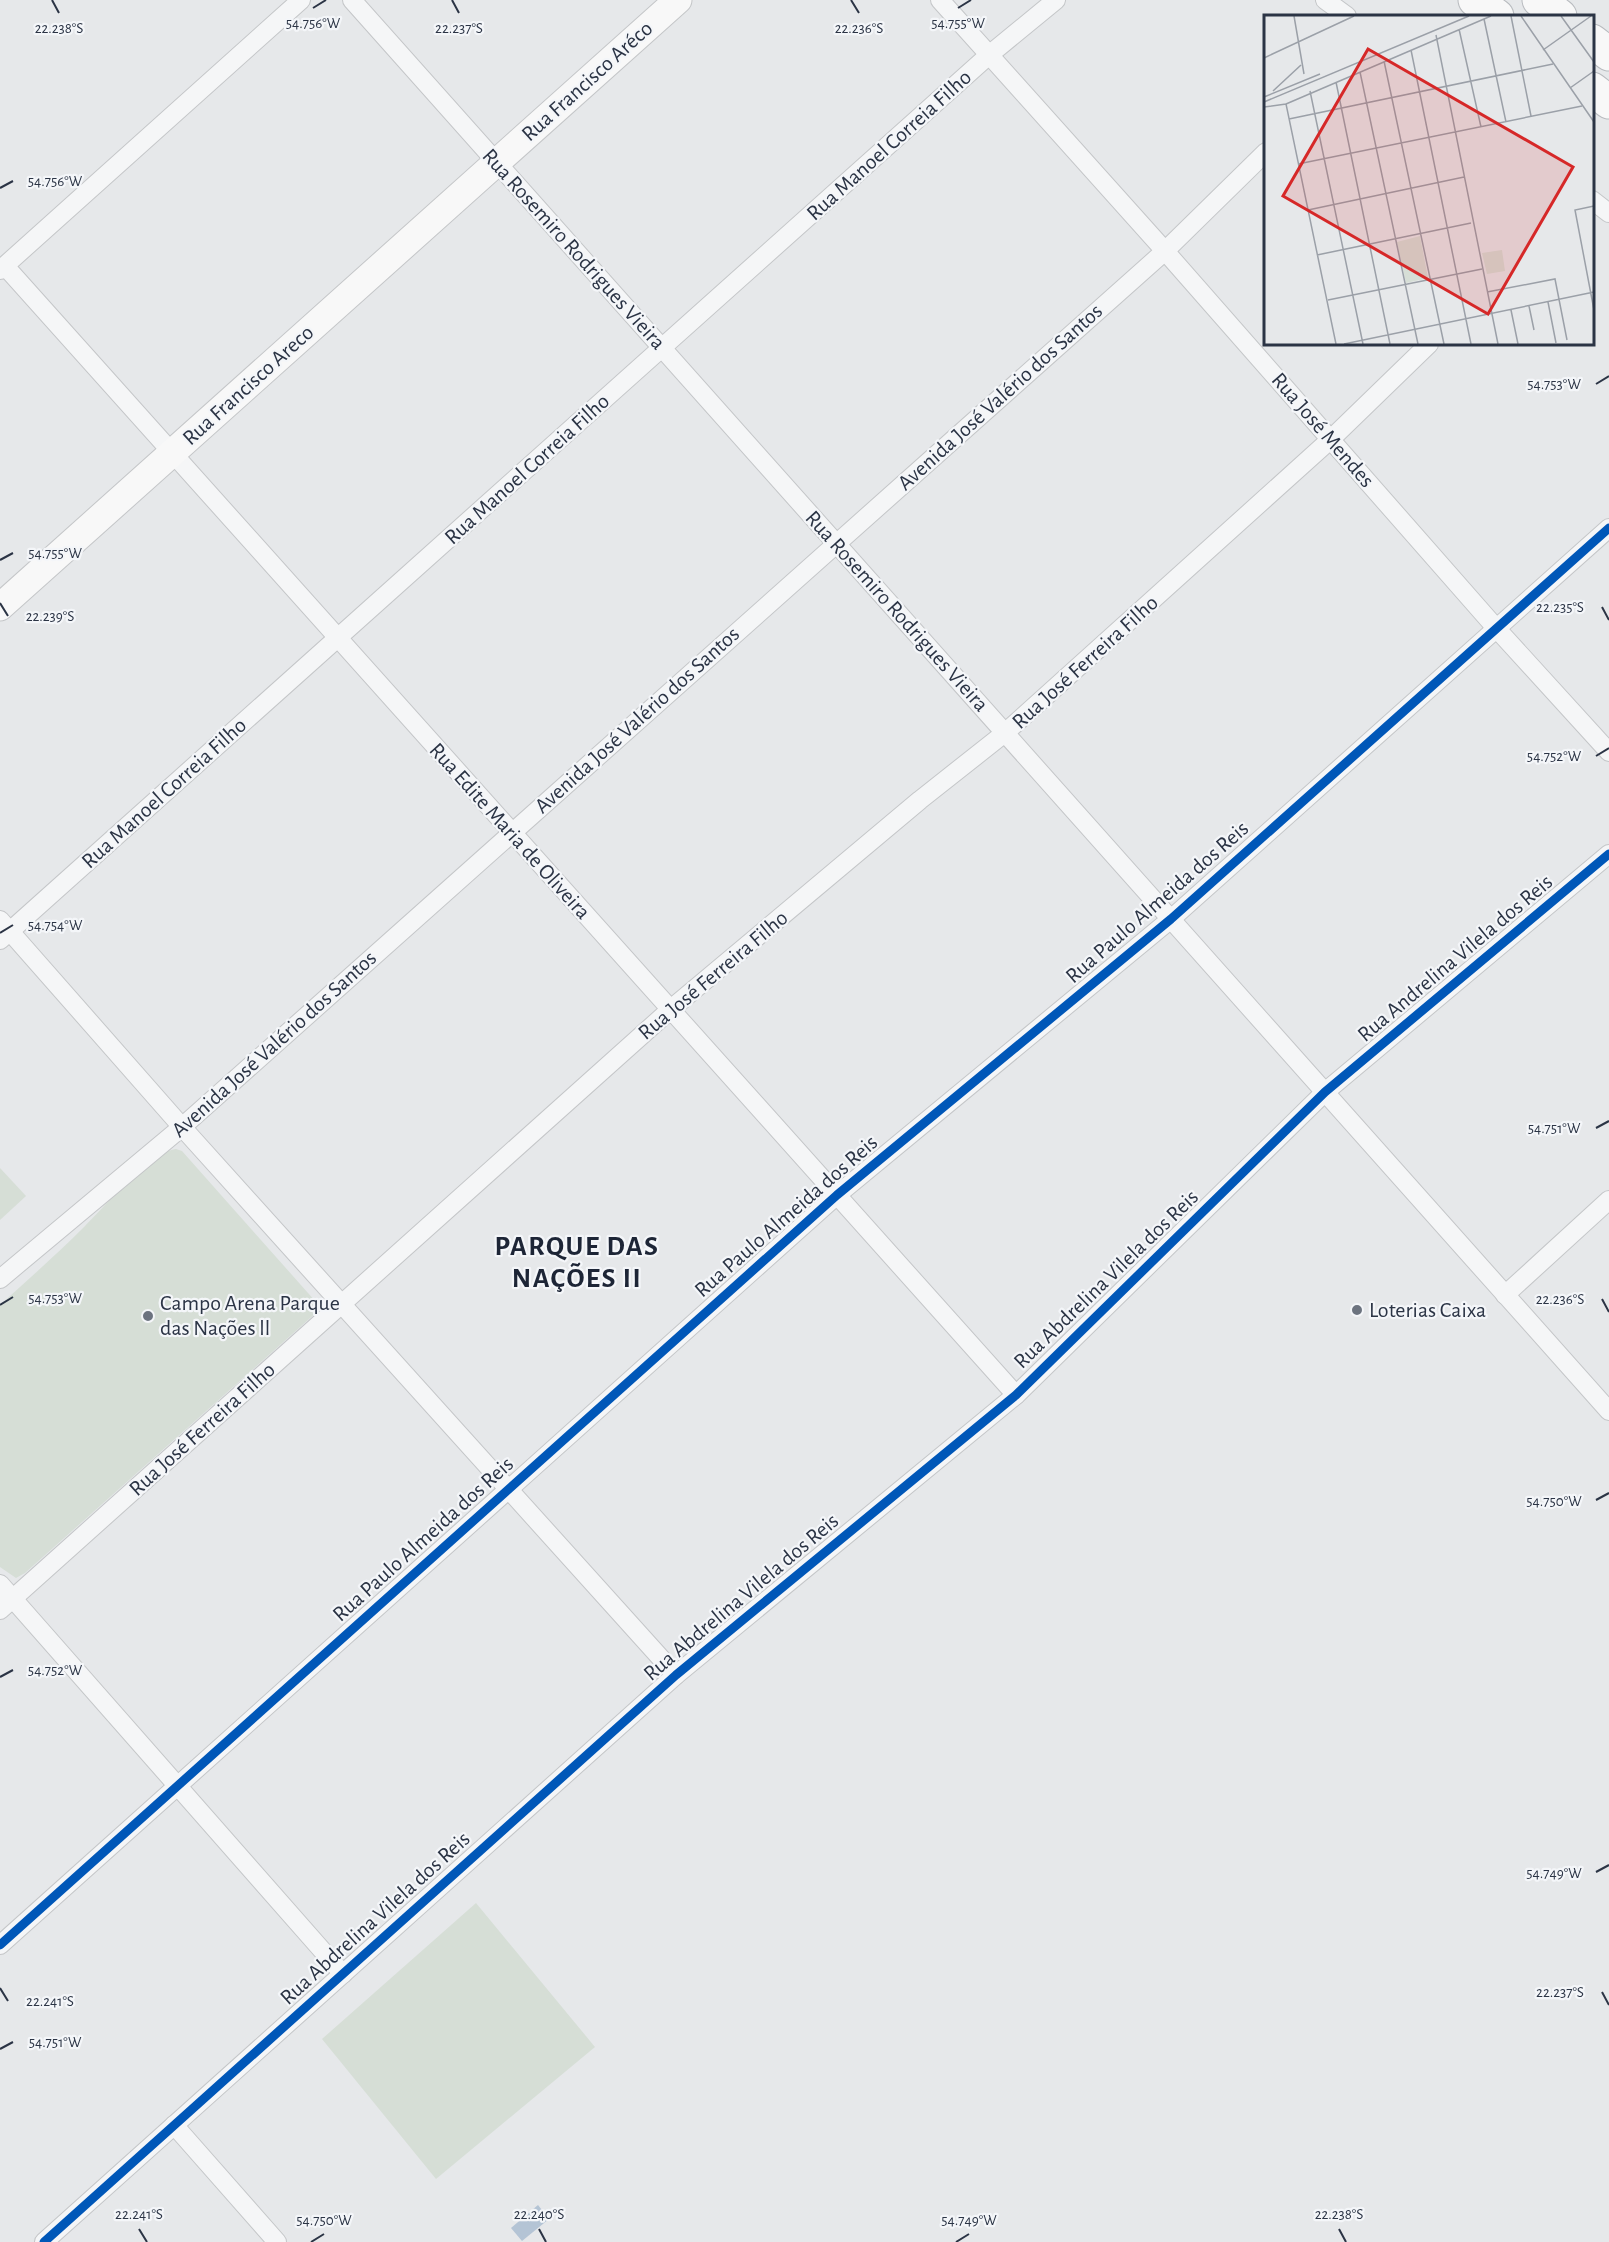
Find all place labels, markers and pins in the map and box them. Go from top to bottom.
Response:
place label: Campo Arena Parque das Nações ll [160,1292,340,1339]
place label: Loterias Caixa [1369,1299,1486,1321]
marker: Loterias Caixa [1350,1303,1364,1317]
marker: Campo Arena Parque das Nações ll [141,1309,155,1323]

